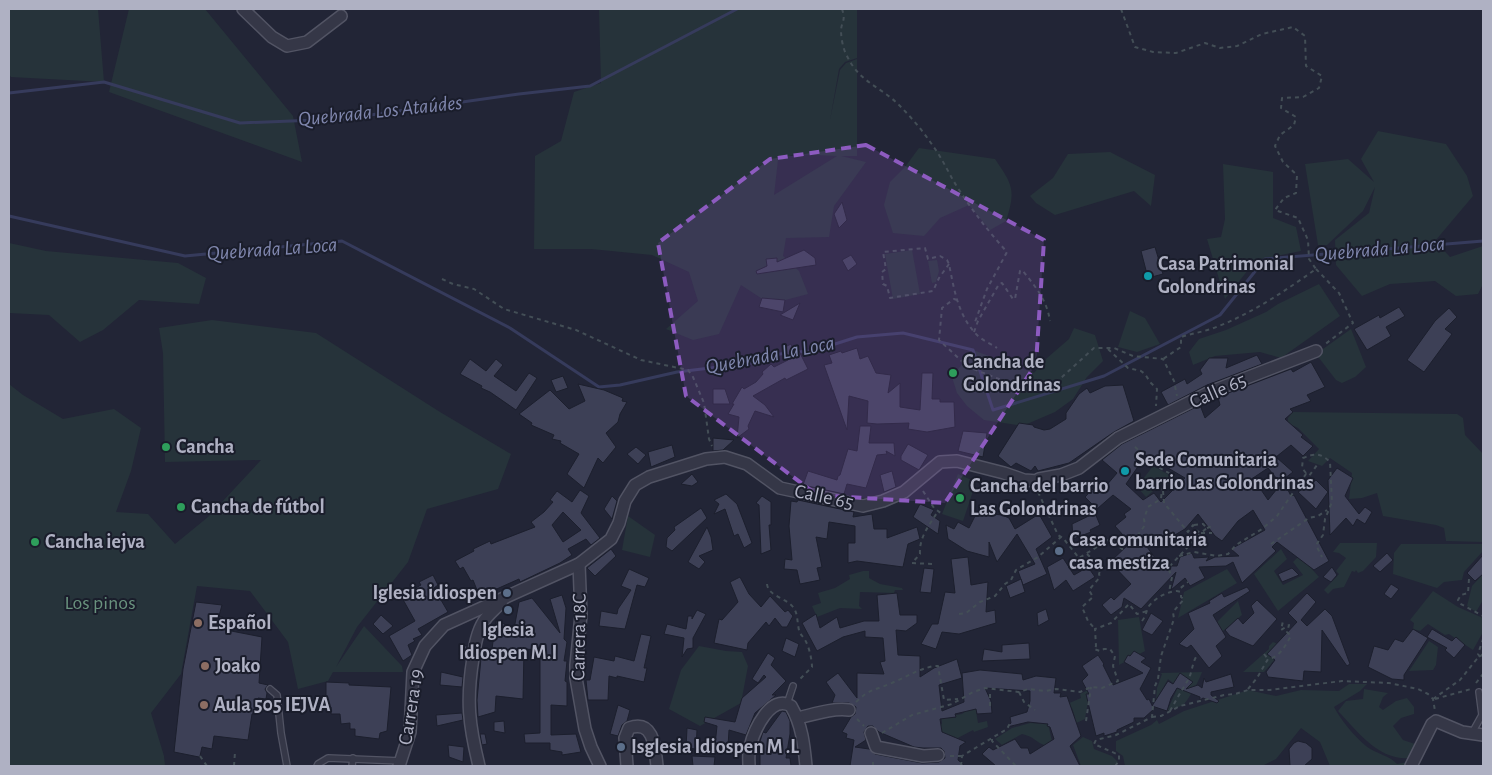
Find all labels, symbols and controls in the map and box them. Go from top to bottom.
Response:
water label: Quebrada Los Ataúdes [297,92,463,130]
water label: Quebrada La Loca [1314,233,1446,265]
water label: Quebrada La Loca [206,234,338,264]
place label: Casa Patrimonial Golondrinas [1158,254,1294,297]
marker: Casa Patrimonial Golondrinas [1142,270,1154,282]
water label: Quebrada La Loca [704,332,836,378]
place label: Cancha de Golondrinas [963,352,1061,395]
marker: Cancha de Golondrinas [947,367,959,379]
street label: Calle 65 [1187,370,1249,412]
place label: Cancha [176,437,235,457]
marker: Cancha [160,441,172,453]
place label: Sede Comunitaria barrio Las Golondrinas [1135,450,1314,493]
marker: Sede Comunitaria barrio Las Golondrinas [1119,465,1131,477]
place label: Cancha del barrio Las Golondrinas [970,476,1109,519]
street label: Calle 65 [793,481,855,513]
marker: Cancha del barrio Las Golondrinas [954,492,966,504]
place label: Cancha de fútbol [191,497,325,517]
marker: Cancha de fútbol [175,501,187,513]
place label: Casa comunitaria casa mestiza [1069,530,1207,573]
place label: Cancha iejva [45,532,145,552]
marker: Cancha iejva [29,536,41,548]
marker: Casa comunitaria casa mestiza [1053,545,1065,557]
place label: Iglesia idiospen [372,583,497,603]
marker: Iglesia idiospen [501,587,513,599]
park label: Los pinos [64,593,136,613]
street label: Carrera 18C [568,593,590,681]
marker: Iglesia Idiospen M.I [502,604,514,616]
place label: Español [208,613,271,633]
marker: Español [192,617,204,629]
place label: Iglesia Idiospen M.I [459,620,557,663]
place label: Joako [215,656,260,676]
marker: Joako [199,660,211,672]
street label: Carrera 19 [395,668,427,746]
place label: Aula 505 IEJVA [214,695,330,715]
marker: Aula 505 IEJVA [198,699,210,711]
place label: Isglesia Idiospen M .L [631,737,799,757]
marker: Isglesia Idiospen M .L [615,741,627,753]

